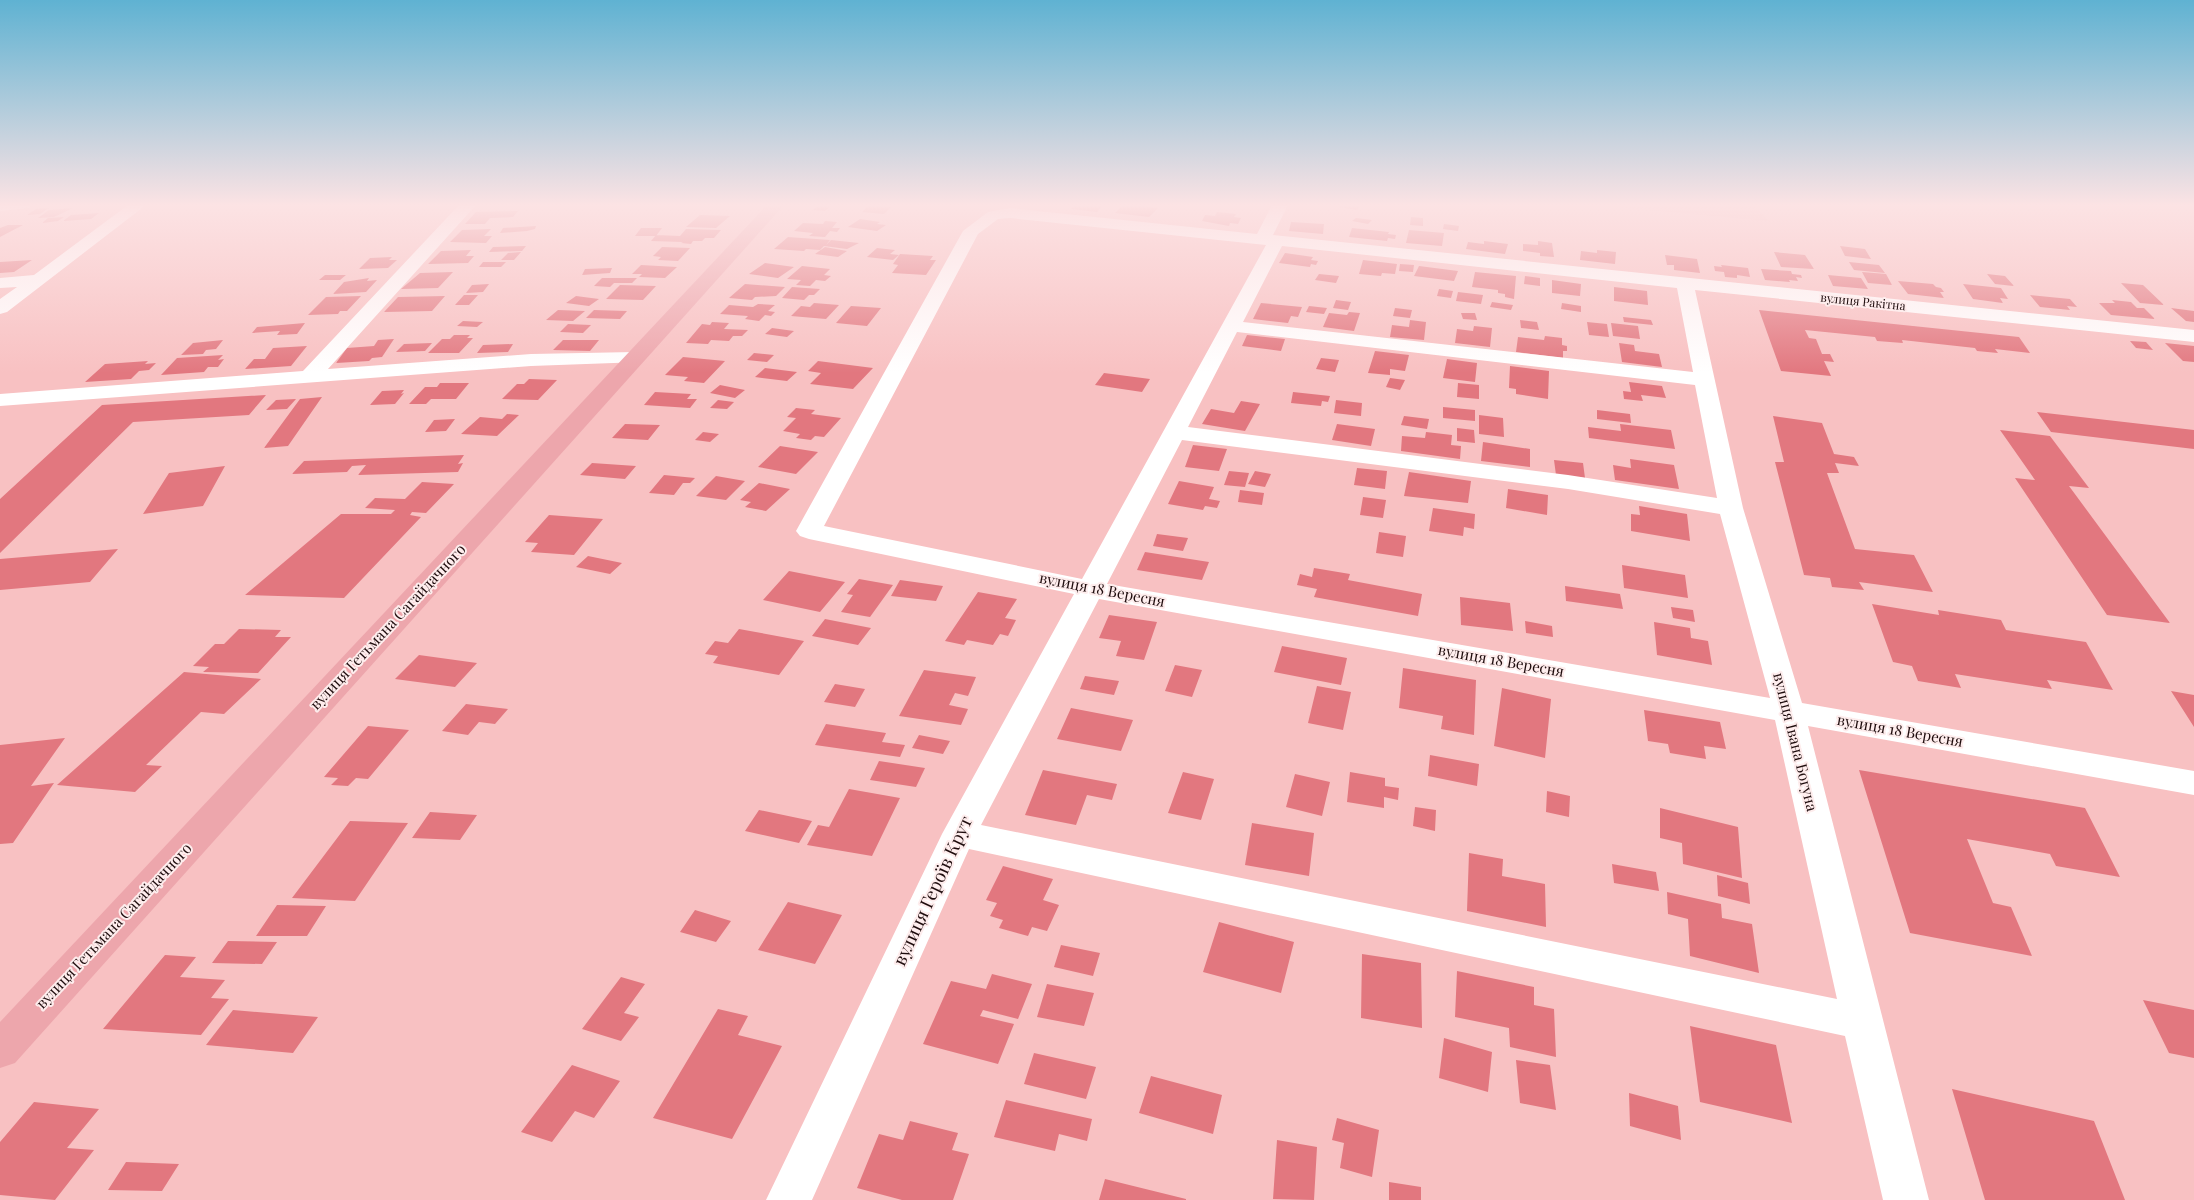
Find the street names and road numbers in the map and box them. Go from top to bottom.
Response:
street label: вулиця Ракітна [1820,289,1906,313]
street label: вулиця Гетьмана Сагайдачного [305,539,470,714]
street label: вулиця 18 Вересня [1038,567,1167,611]
street label: вулиця 18 Вересня [1437,639,1566,681]
street label: вулиця Івана Богуна [1769,670,1823,814]
street label: вулиця 18 Вересня [1836,709,1965,751]
street label: вулиця Героїв Крут [887,812,977,969]
street label: вулиця Гетьмана Сагайдачного [31,838,196,1013]

